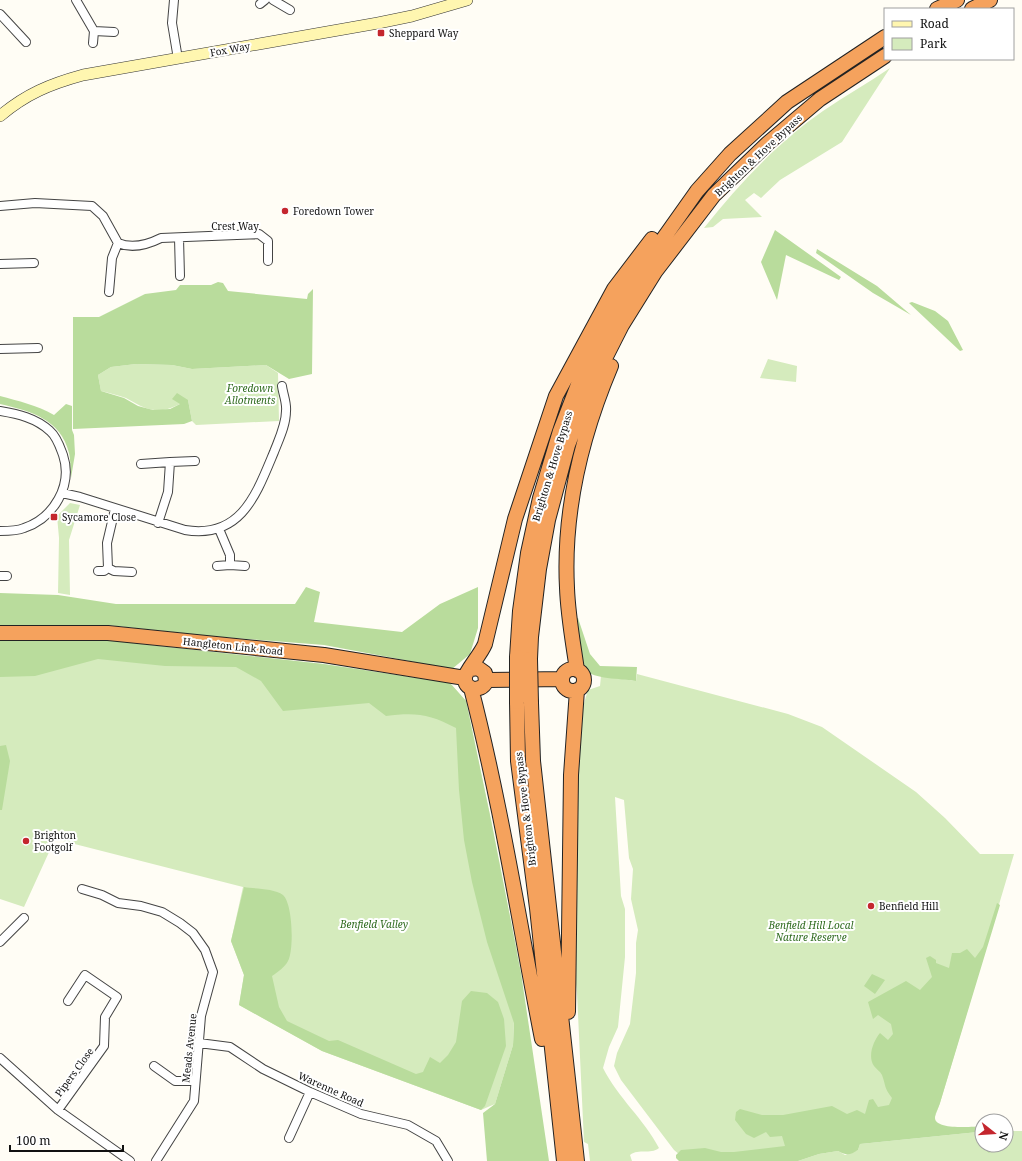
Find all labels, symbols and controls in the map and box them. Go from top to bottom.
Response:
legend [884,8,1014,60]
text: Road [920,15,950,32]
place label: Sheppard Way [389,26,459,40]
marker: Sheppard Way [376,28,386,38]
text: Park [920,35,948,52]
street label: Fox Way [209,39,252,59]
street label: Brighton & Hove Bypass [711,110,805,199]
place label: Foredown Tower [293,204,374,218]
marker: Foredown Tower [280,206,290,216]
street label: Crest Way [211,219,259,233]
park label: Foredown Allotments [224,381,276,407]
street label: Brighton & Hove Bypass [529,409,576,523]
place label: Sycamore Close [62,510,136,524]
marker: Sycamore Close [49,512,59,522]
street label: Hangleton Link Road [182,634,284,658]
street label: Brighton & Hove Bypass [511,751,539,867]
place label: Brighton Footgolf [34,828,76,854]
marker: Brighton Footgolf [21,836,31,846]
place label: Benfield Hill [879,899,939,913]
marker: Benfield Hill [866,901,876,911]
park label: Benfield Valley [339,917,408,931]
park label: Benfield Hill Local Nature Reserve [767,918,854,944]
street label: Meads Avenue [178,1013,200,1083]
street label: Pipers Close [51,1045,97,1099]
street label: Warenne Road [296,1068,366,1110]
north arrow [974,1113,1014,1153]
scale bar [10,1127,123,1153]
text: N [996,1130,1012,1143]
text: 100 m [16,1132,51,1149]

